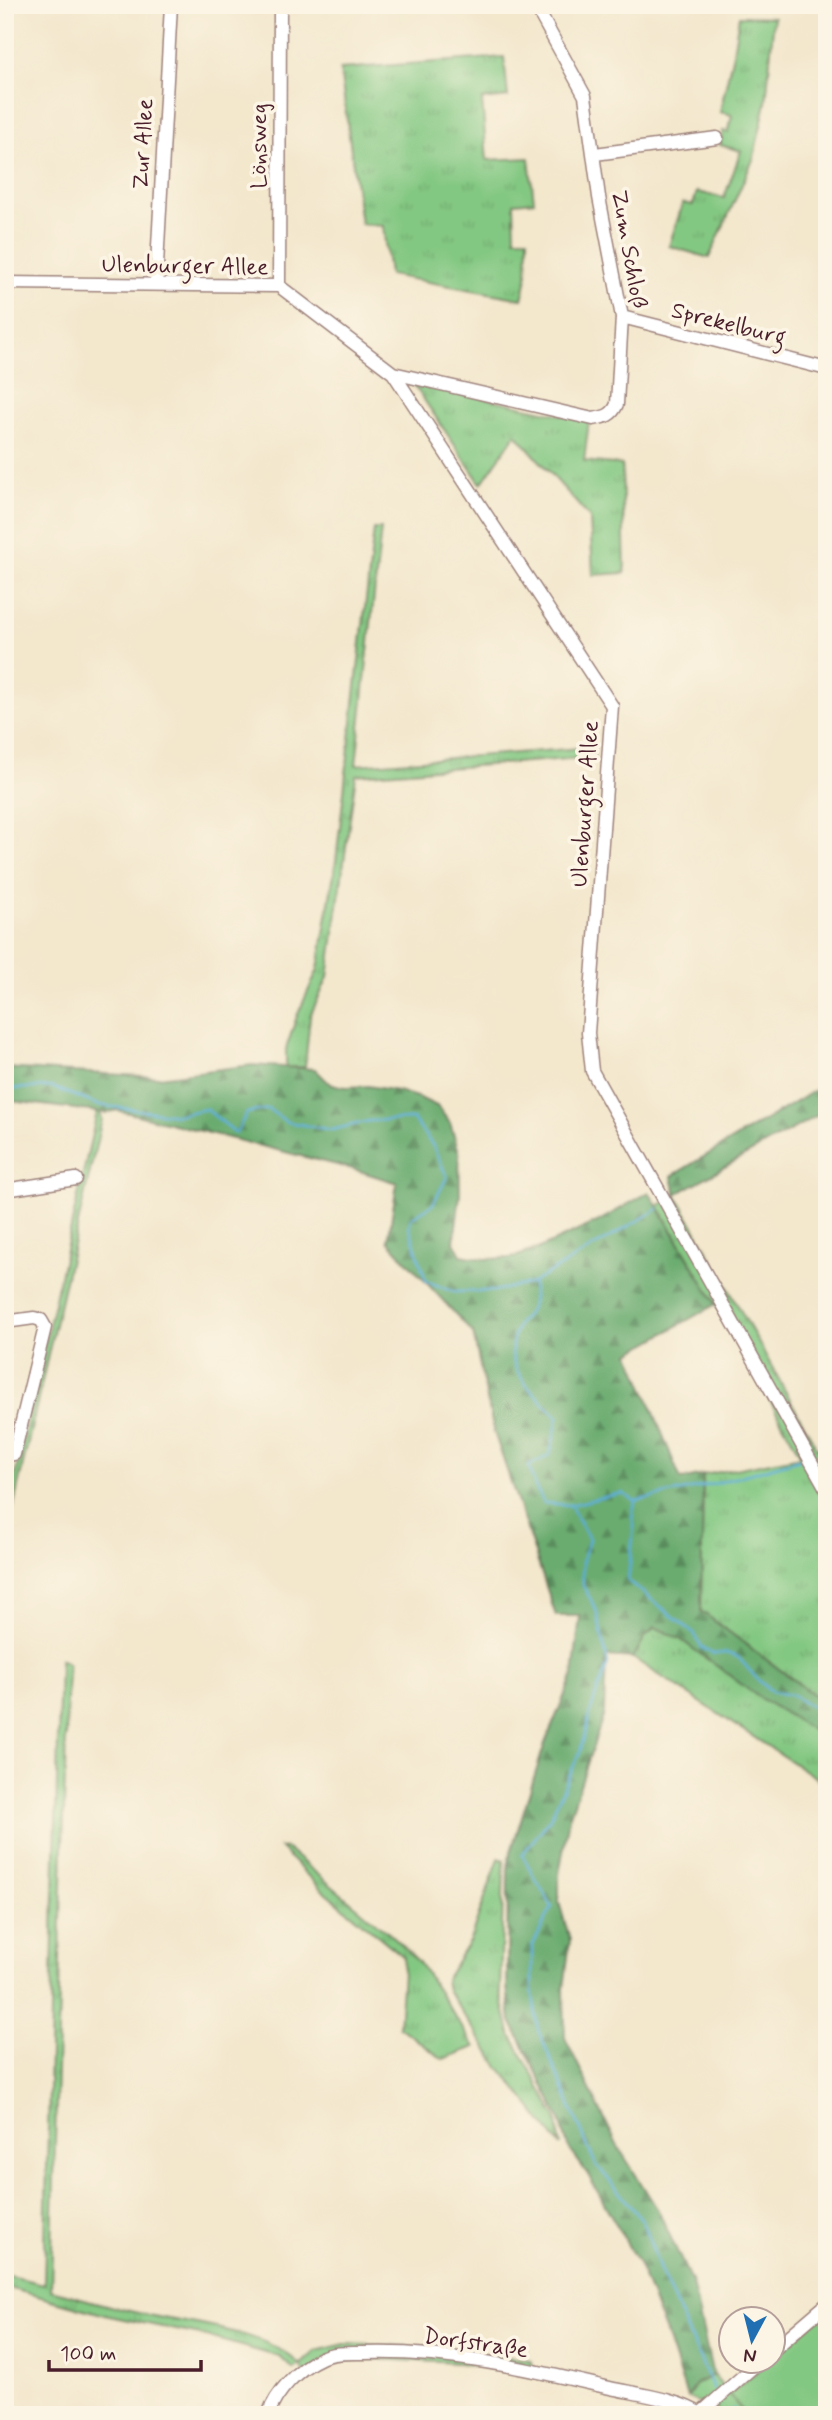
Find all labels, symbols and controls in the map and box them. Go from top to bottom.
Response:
street label: Zur Allee [127,98,161,190]
street label: Lönsweg [245,103,275,189]
street label: Zum Schloß [603,188,653,311]
street label: Ulenburger Allee [101,251,269,285]
street label: Sprekelburg [668,296,789,356]
street label: Ulenburger Allee [565,720,609,889]
north arrow [716,2304,786,2374]
street label: Dorfstraße [421,2322,530,2366]
scale bar [49,2329,201,2373]
text: 100 m [60,2340,116,2368]
text: N [742,2342,758,2369]

